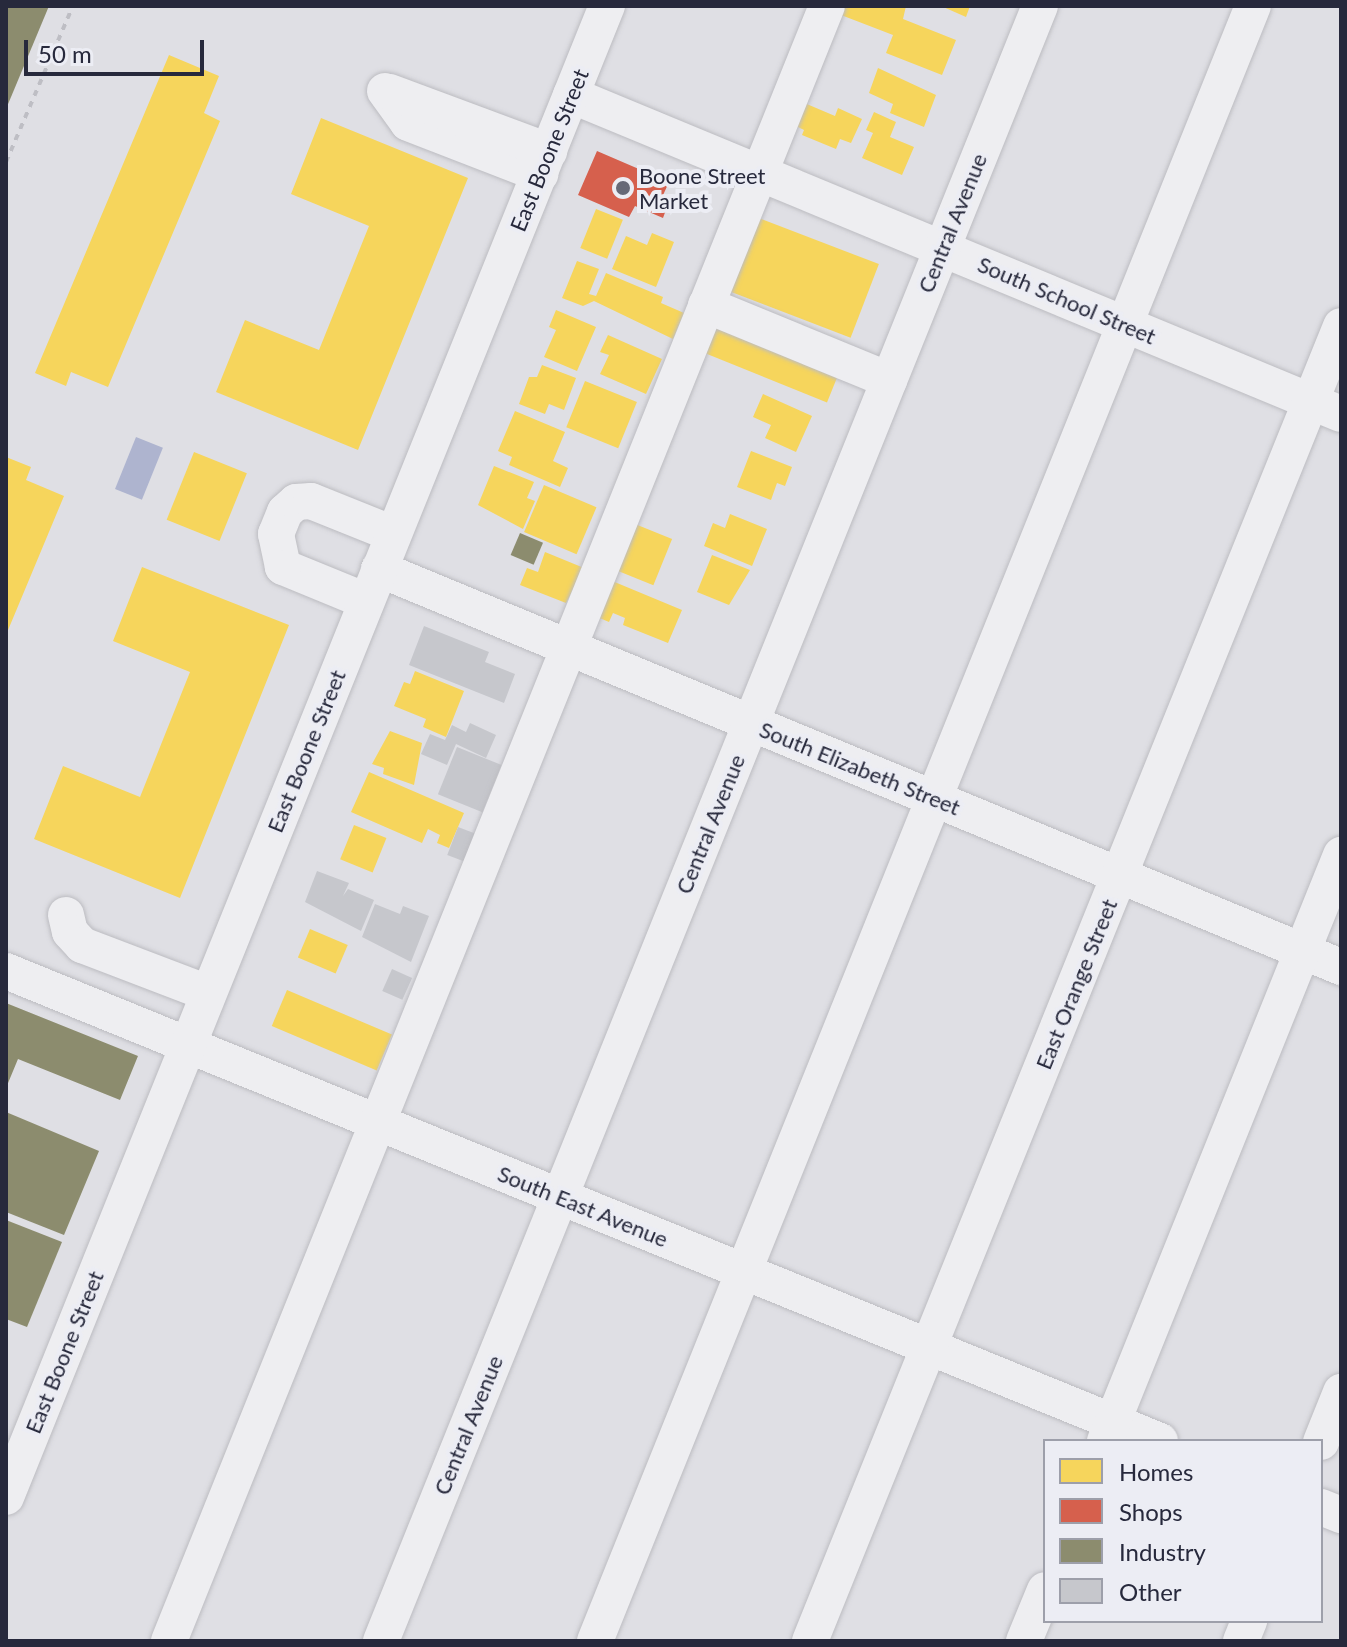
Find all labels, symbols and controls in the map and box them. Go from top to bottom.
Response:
scale bar [28,24,208,74]
text: 50 m [38,39,92,68]
street label: East Boone Street [504,65,594,235]
street label: Central Avenue [912,149,992,297]
place label: Boone Street Market [639,162,765,214]
marker: Boone Street Market [614,179,632,197]
street label: South School Street [974,251,1160,349]
street label: East Boone Street [261,666,351,836]
street label: South Elizabeth Street [756,716,964,820]
street label: Central Avenue [670,750,750,898]
street label: East Orange Street [1030,895,1122,1073]
street label: South East Avenue [494,1160,672,1252]
street label: East Boone Street [19,1267,109,1437]
street label: Central Avenue [428,1351,508,1499]
legend [1043,1439,1323,1623]
text: Homes [1119,1457,1193,1486]
text: Shops [1119,1497,1183,1526]
text: Industry [1119,1537,1206,1566]
text: Other [1119,1577,1182,1606]

